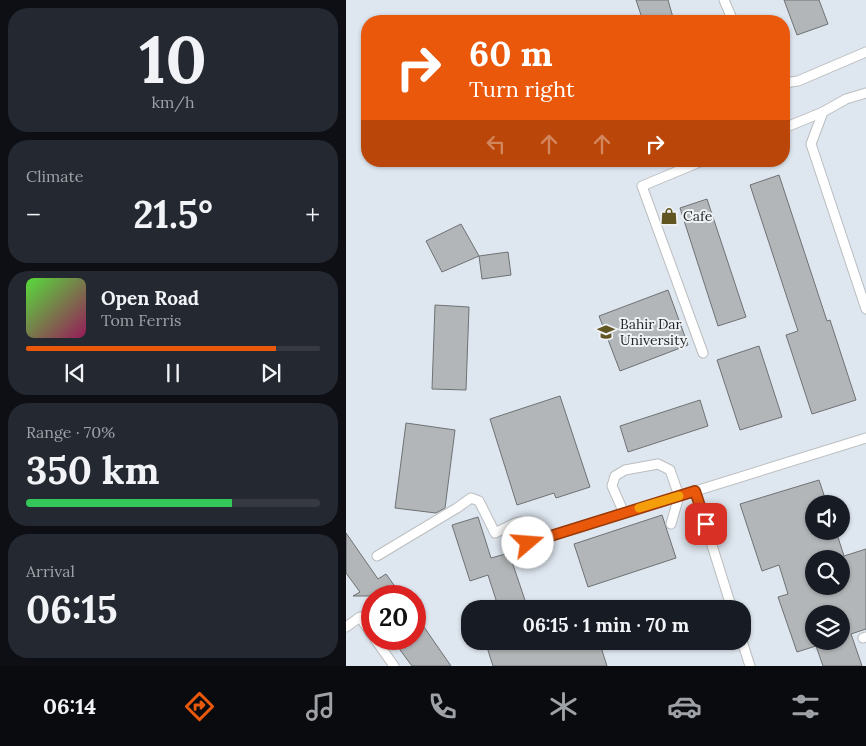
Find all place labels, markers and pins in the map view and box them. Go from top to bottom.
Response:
shop icon: Cafe [659,206,679,226]
place label: Cafe [683,207,713,225]
place label: Bahir Dar University [620,315,688,349]
school or university icon: Bahir Dar University [596,322,616,342]
pin [685,503,727,545]

